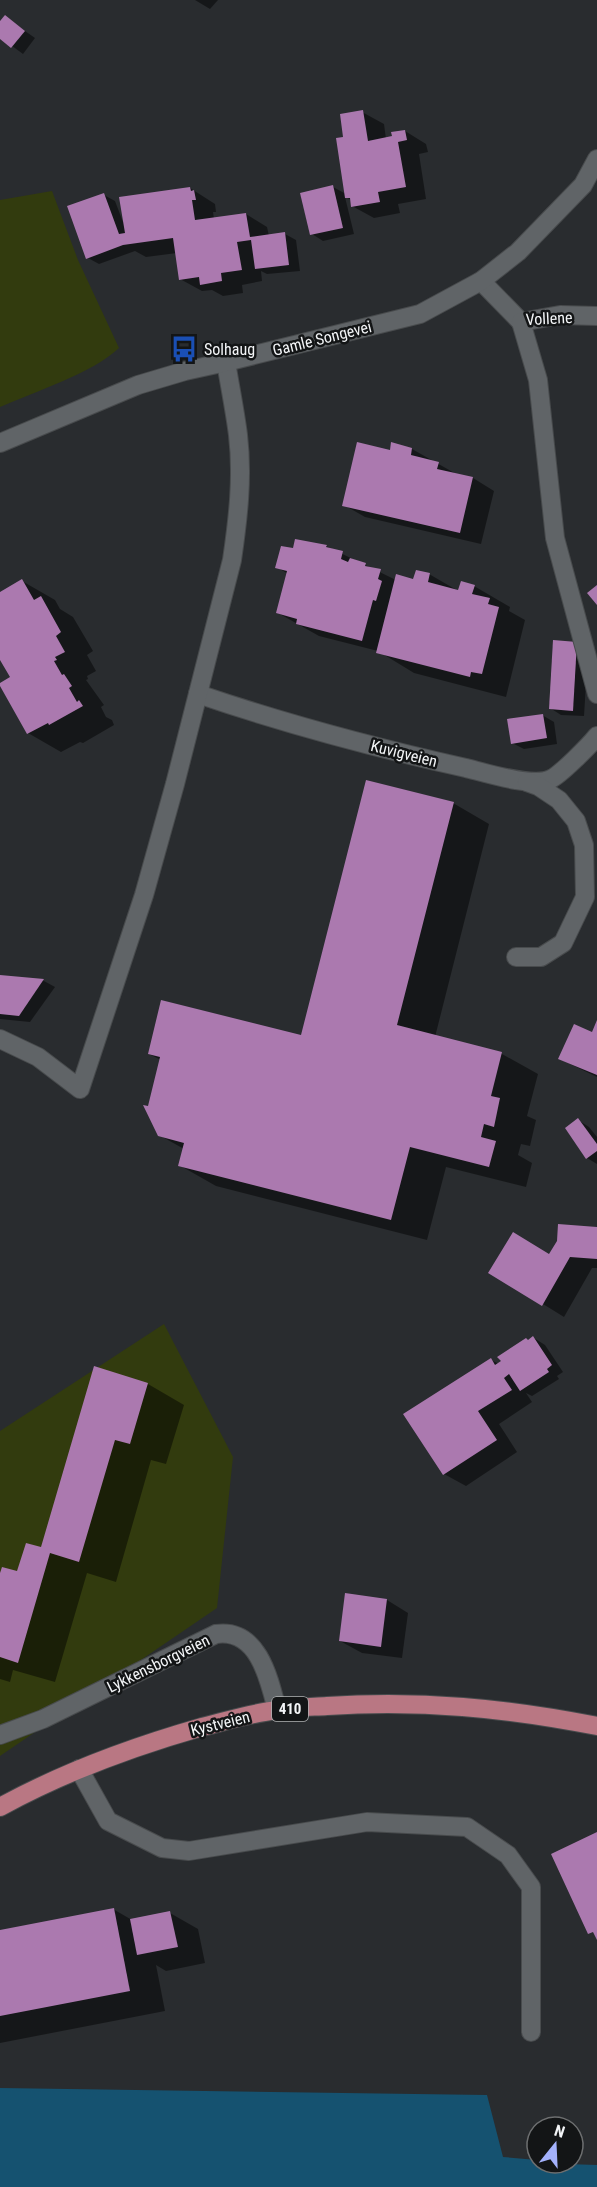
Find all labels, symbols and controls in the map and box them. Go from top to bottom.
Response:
street label: Vollene [525,308,573,329]
street label: Gamle Songevei [271,317,374,360]
bus stop icon: Solhaug [169,334,199,364]
place label: Solhaug [204,340,255,359]
street label: Kuvigveien [369,736,439,771]
street label: Lykkensborgveien [104,1630,213,1696]
road number: 410 [272,1697,308,1721]
street label: Kystveien [189,1707,252,1740]
north arrow [525,2115,585,2175]
text: N [552,2121,567,2142]

